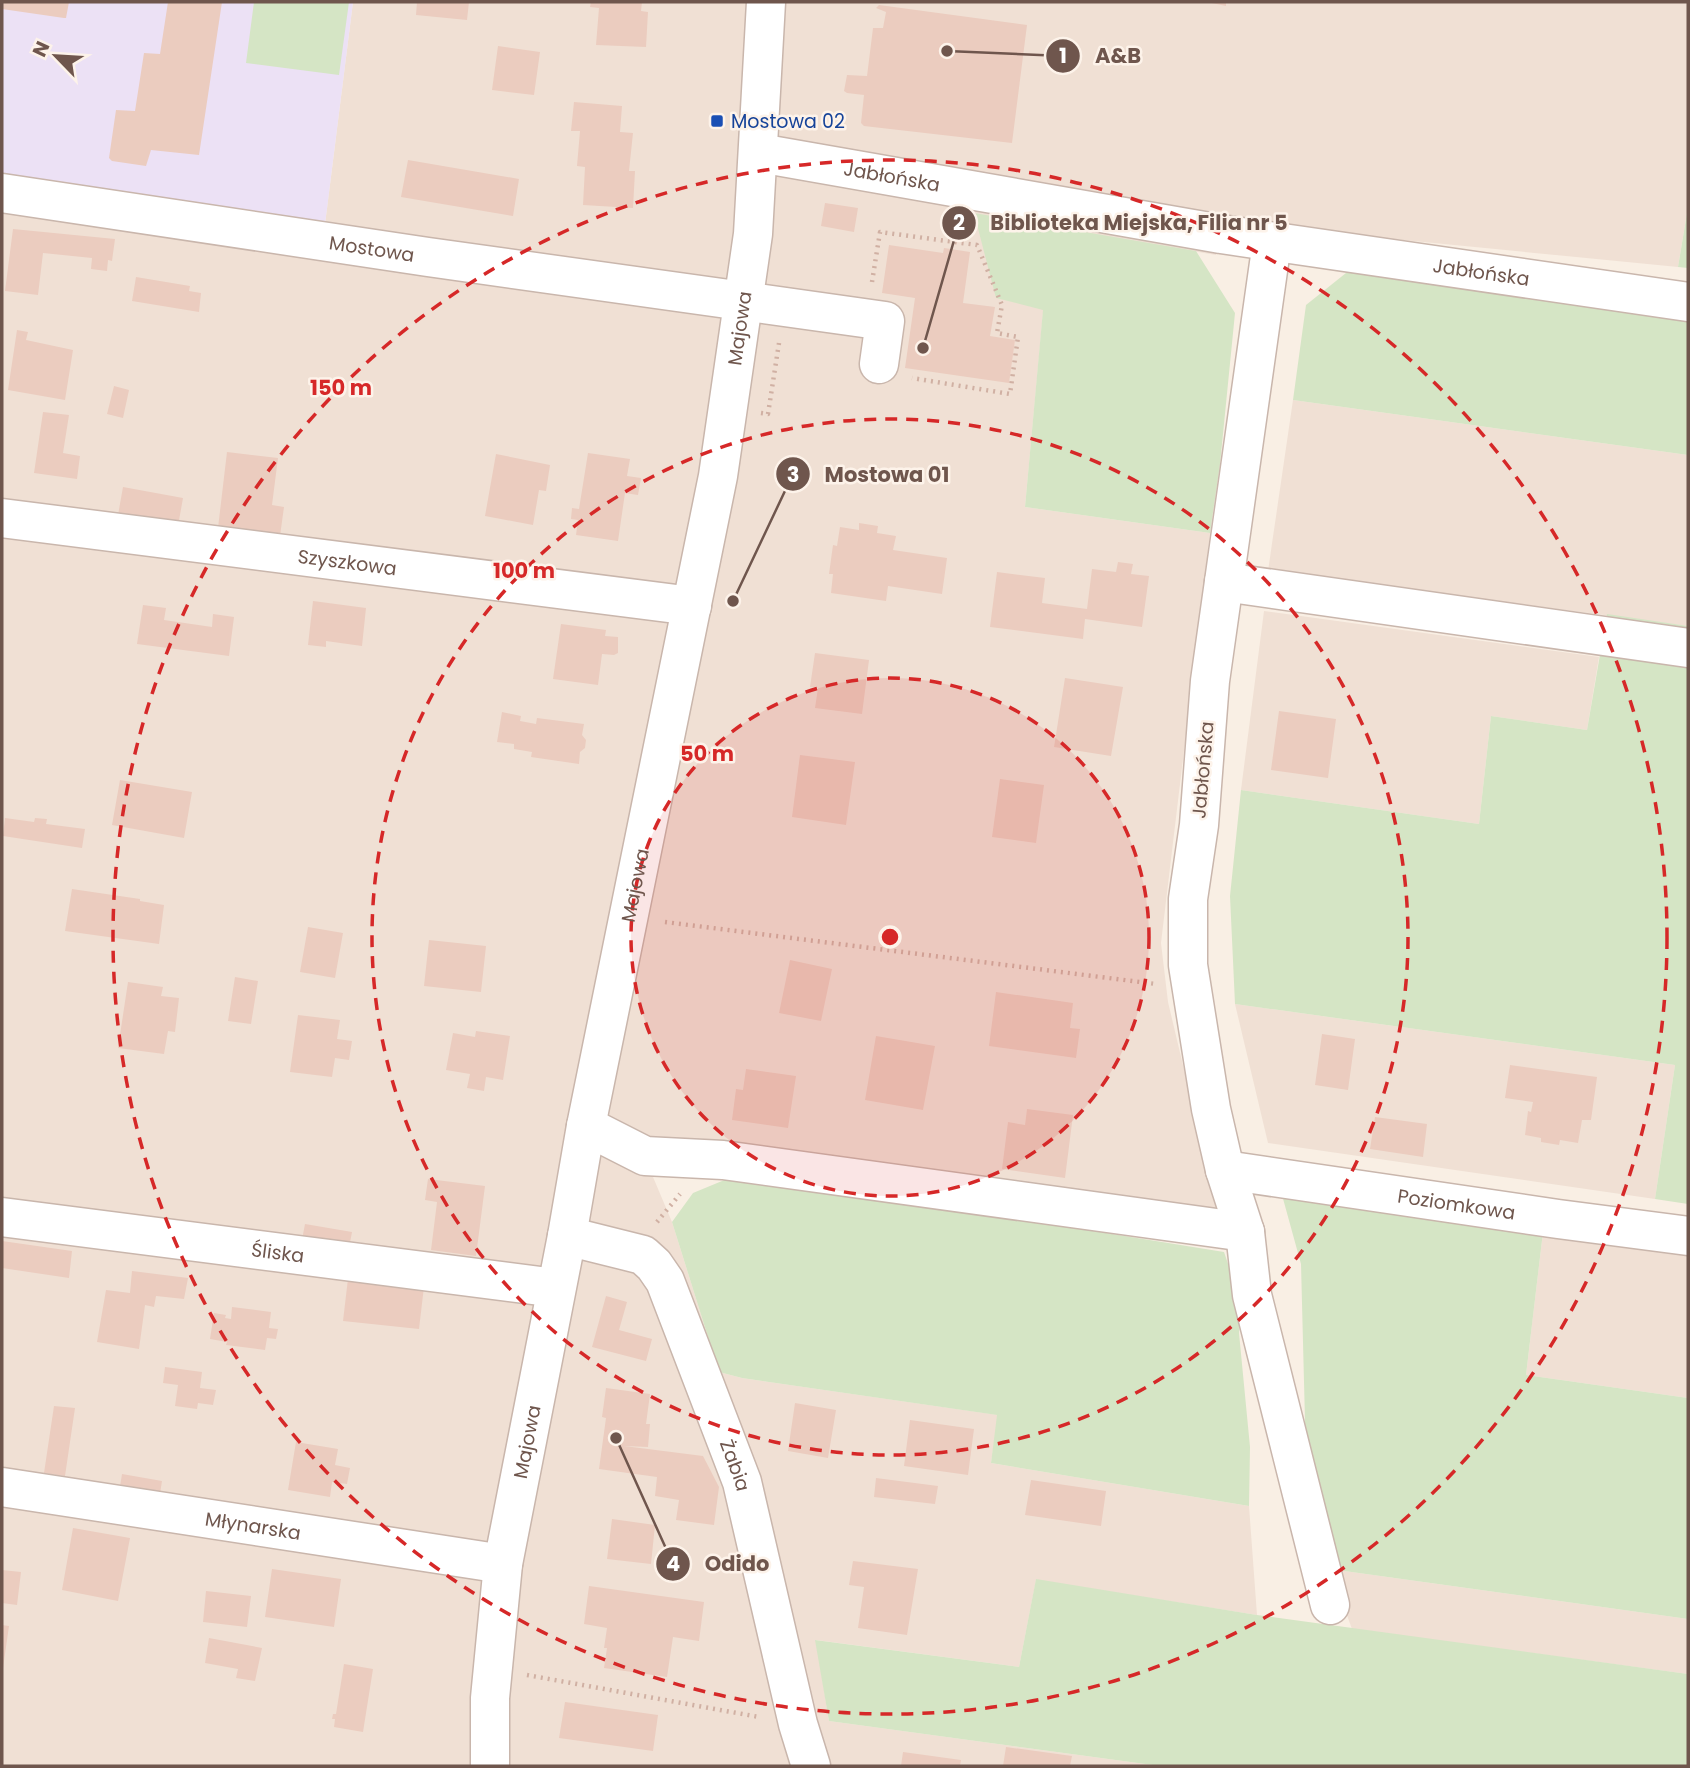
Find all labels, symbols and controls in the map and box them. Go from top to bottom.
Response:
north arrow [21,21,91,91]
callout: A&B [1046,35,1155,77]
text: N [26,37,56,61]
text: 1 [1059,41,1067,70]
text: A&B [1095,41,1141,70]
place label: Mostowa 02 [731,108,845,135]
marker: Mostowa 02 [709,113,725,129]
street label: Jabłońska [842,155,942,198]
callout: Biblioteka Miejska, Filia nr 5 [941,202,1302,244]
text: 2 [953,208,965,237]
text: Biblioteka Miejska, Filia nr 5 [990,208,1288,237]
street label: Mostowa [327,229,416,268]
street label: Jabłońska [1431,252,1531,292]
street label: Majowa [721,289,758,367]
text: 150 m [310,373,372,402]
callout: Mostowa 01 [775,453,963,495]
text: 3 [787,460,799,489]
text: Mostowa 01 [825,460,949,489]
street label: Szyszkowa [296,542,398,582]
text: 100 m [493,556,555,585]
street label: Jabłońska [1185,720,1221,820]
text: 50 m [680,739,734,768]
street label: Majowa [614,846,656,925]
centre of rings [878,925,902,949]
street label: Poziomkowa [1396,1182,1517,1226]
street label: Śliska [250,1236,306,1269]
street label: Majowa [506,1403,547,1481]
street label: Żabia [713,1435,757,1494]
street label: Młynarska [203,1505,303,1546]
callout: Odido [656,1543,784,1585]
text: 4 [666,1549,680,1578]
text: Odido [705,1549,769,1578]

